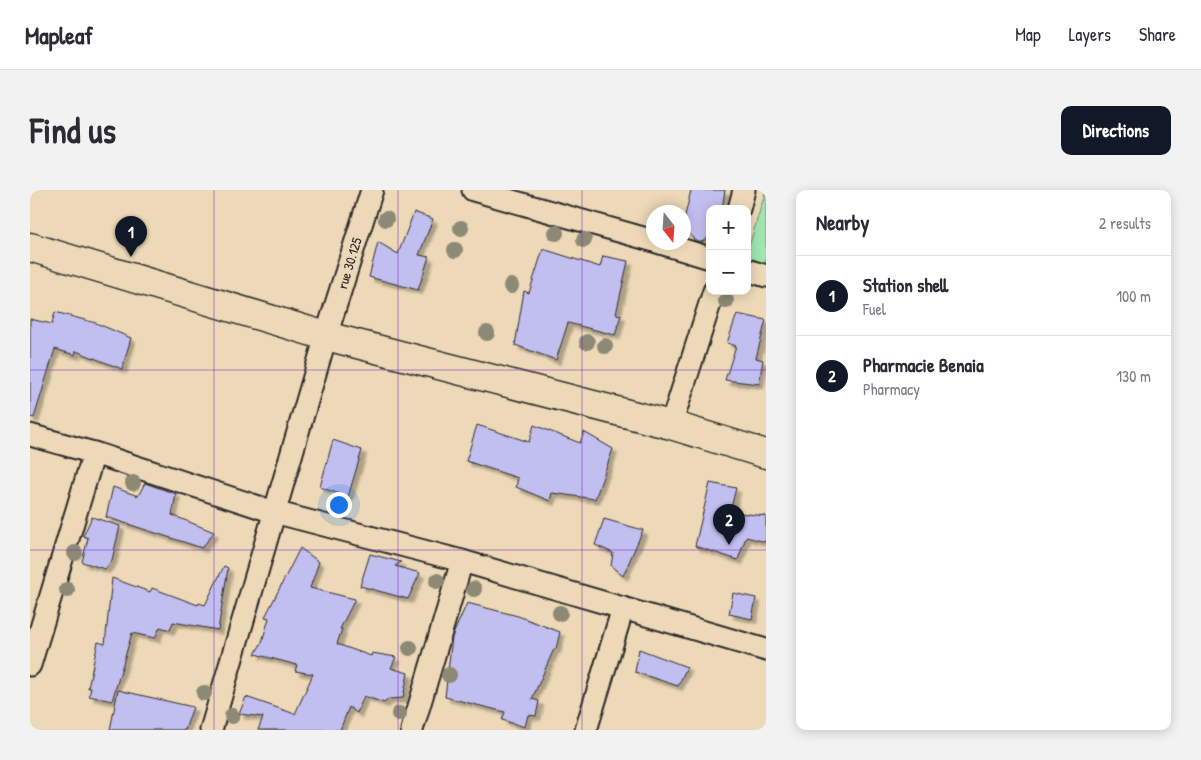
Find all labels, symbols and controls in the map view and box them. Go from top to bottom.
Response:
text: Mapleaf [25,19,93,51]
text: Map [1015,22,1041,47]
text: Layers [1069,22,1111,47]
text: Share [1139,22,1176,47]
button: Directions [1061,106,1171,155]
text: Find us [30,107,116,154]
north arrow [646,205,691,250]
map controls [706,205,751,295]
button: + [706,205,751,250]
text: Nearby [816,208,869,237]
text: 2 results [1099,212,1151,234]
pin: 1 [115,216,147,257]
street label: rue 30.125 [332,235,366,291]
button: − [706,250,751,295]
text: Station shell [863,272,948,298]
text: 1 [829,285,835,307]
text: 100 m [1116,285,1151,307]
text: Fuel [863,298,886,320]
text: Pharmacie Benaia [863,352,984,378]
text: 2 [828,365,836,387]
text: 130 m [1116,365,1151,387]
text: Pharmacy [863,378,920,400]
your location [326,492,352,518]
pin: 2 [713,504,745,545]

